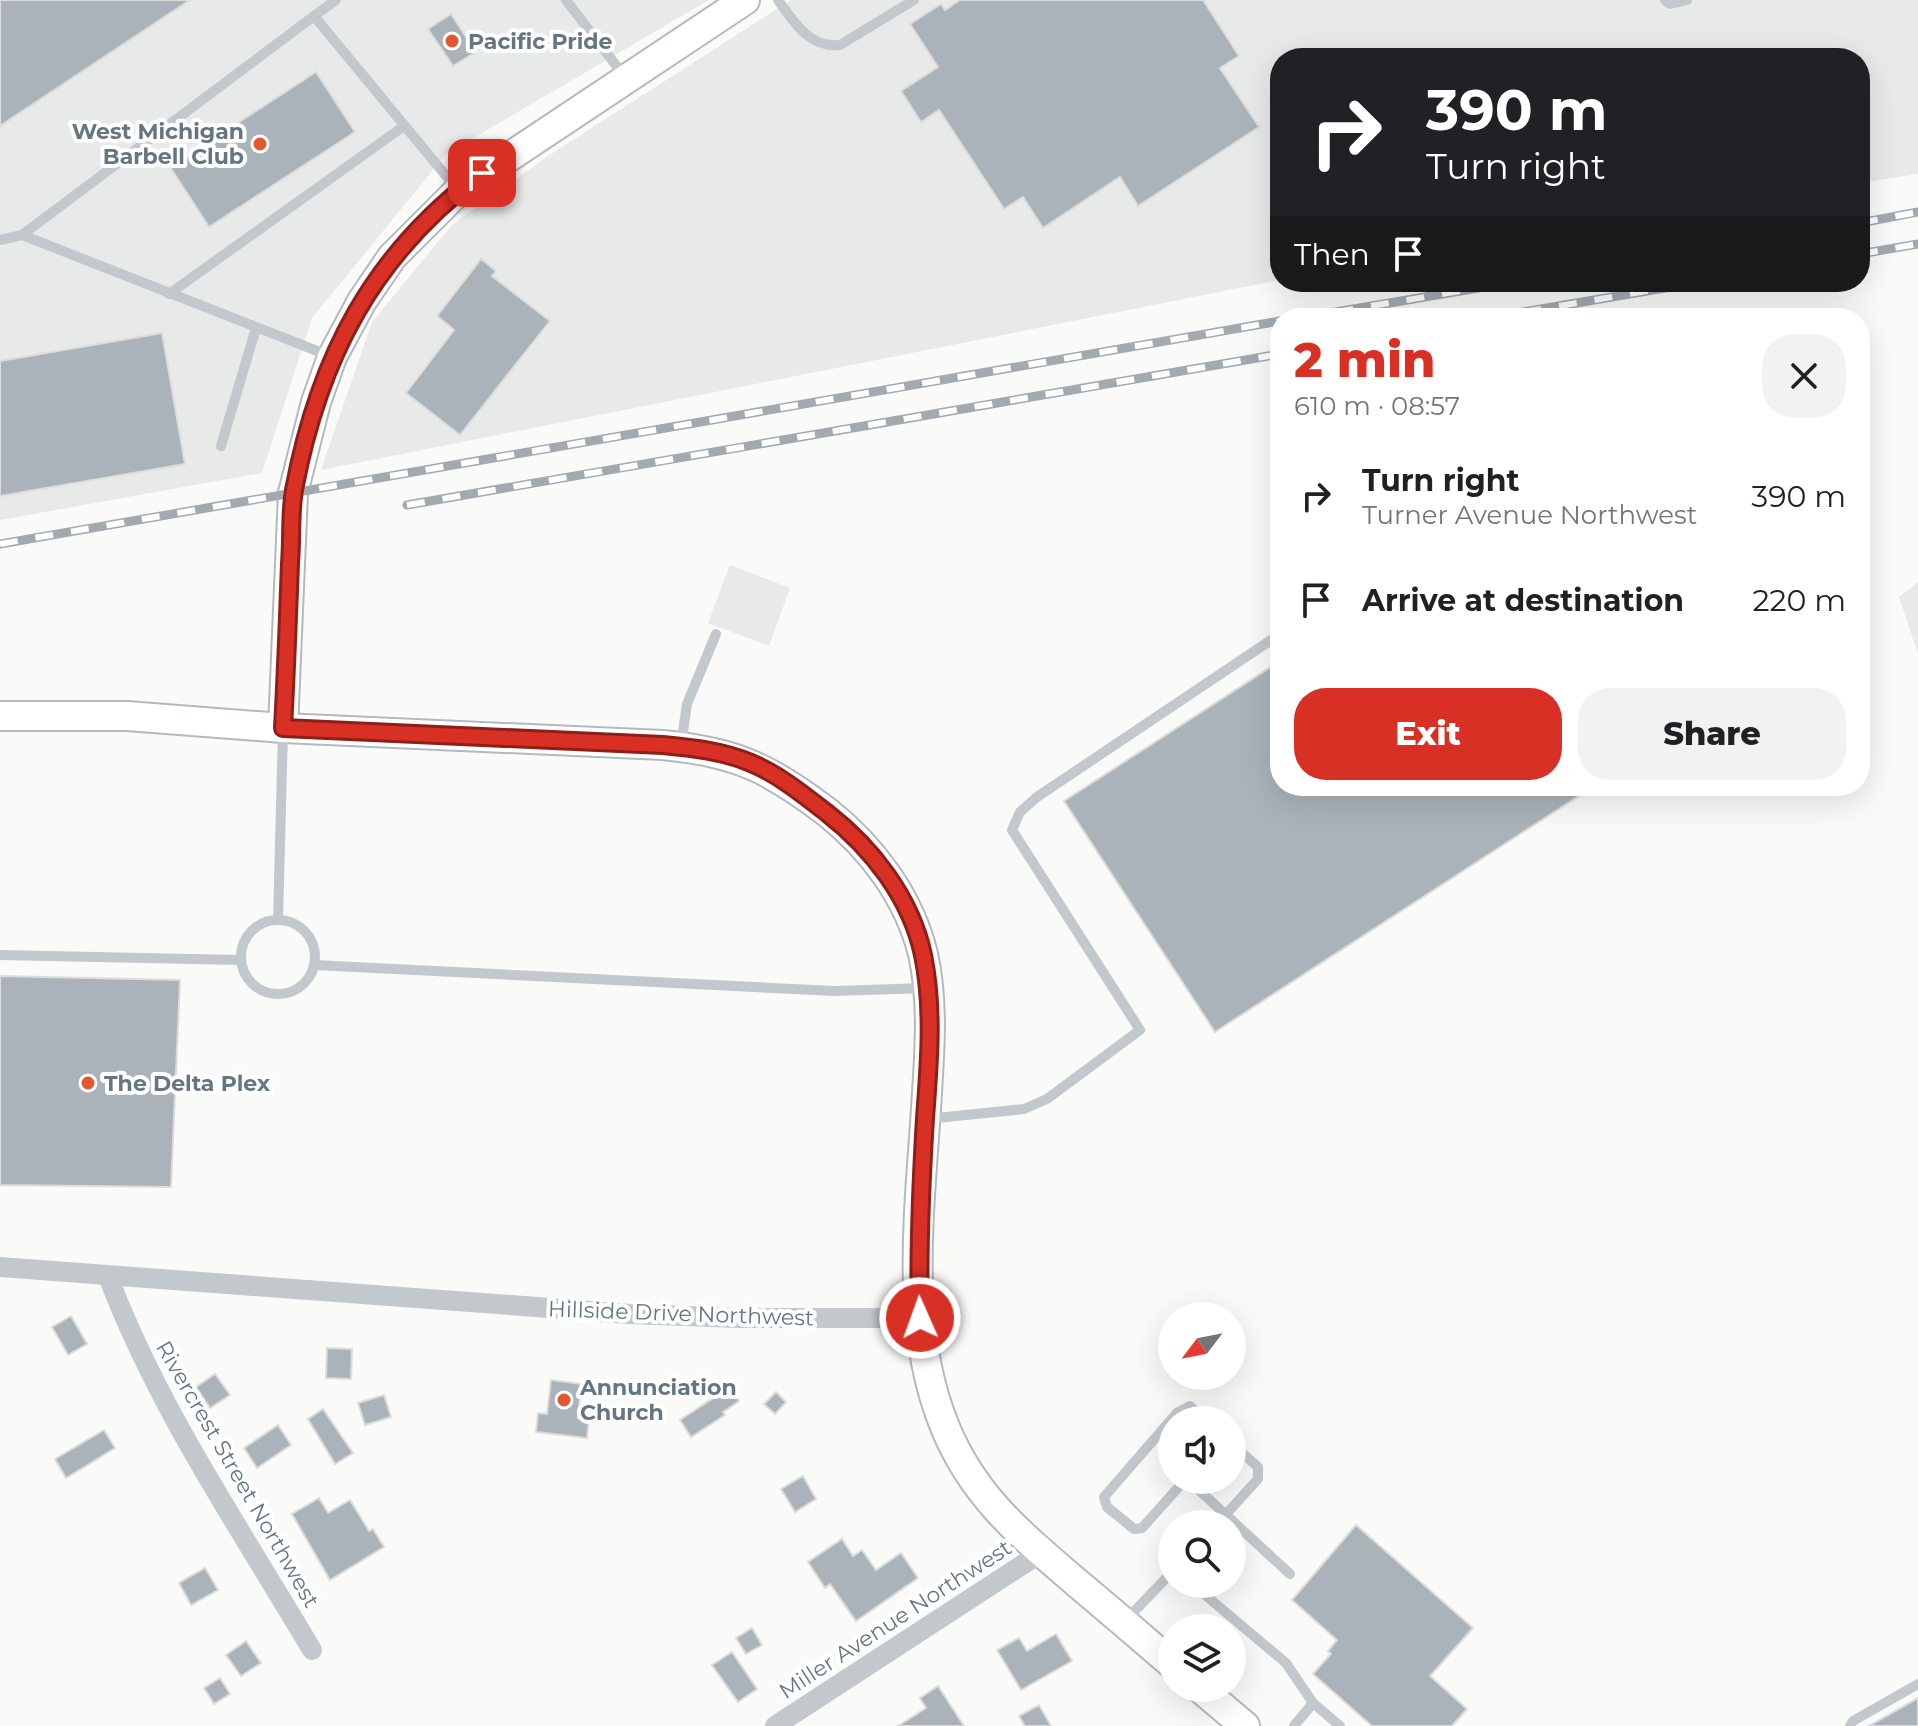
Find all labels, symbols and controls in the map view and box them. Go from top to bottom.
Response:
place label: Pacific Pride [468,28,613,55]
marker: Pacific Pride [443,32,461,50]
text: 390 m [1426,76,1607,144]
icon: right [1294,80,1398,184]
place label: West Michigan Barbell Club [72,118,244,170]
marker: West Michigan Barbell Club [251,135,269,153]
pin [448,139,516,207]
text: Turn right [1426,144,1606,188]
icon: arrive [460,151,504,195]
icon: arrive [1386,232,1430,276]
text: Then [1294,236,1370,273]
text: 2 min [1294,331,1435,389]
button: close [1762,334,1846,418]
text: 610 m · 08:57 [1294,390,1460,422]
text: Turn right [1362,462,1519,499]
icon: right [1294,474,1338,518]
text: 390 m [1751,478,1846,515]
text: Turner Avenue Northwest [1362,499,1697,531]
icon: arrive [1294,578,1338,622]
text: Arrive at destination [1362,582,1684,619]
text: 220 m [1752,582,1846,619]
button: Exit [1294,688,1562,780]
button: Share [1578,688,1846,780]
place label: The Delta Plex [104,1070,270,1097]
marker: The Delta Plex [79,1074,97,1092]
position arrow [878,1276,962,1360]
street label: Hillside Drive Northwest [548,1295,814,1332]
north arrow [1158,1302,1246,1390]
map controls [1158,1302,1246,1702]
street label: Rivercrest Street Northwest [150,1336,325,1612]
place label: Annunciation Church [579,1374,737,1426]
marker: Annunciation Church [555,1391,573,1409]
button: sound [1158,1406,1246,1494]
button: search [1158,1510,1246,1598]
street label: Miller Avenue Northwest [774,1534,1017,1705]
button: layers [1158,1614,1246,1702]

